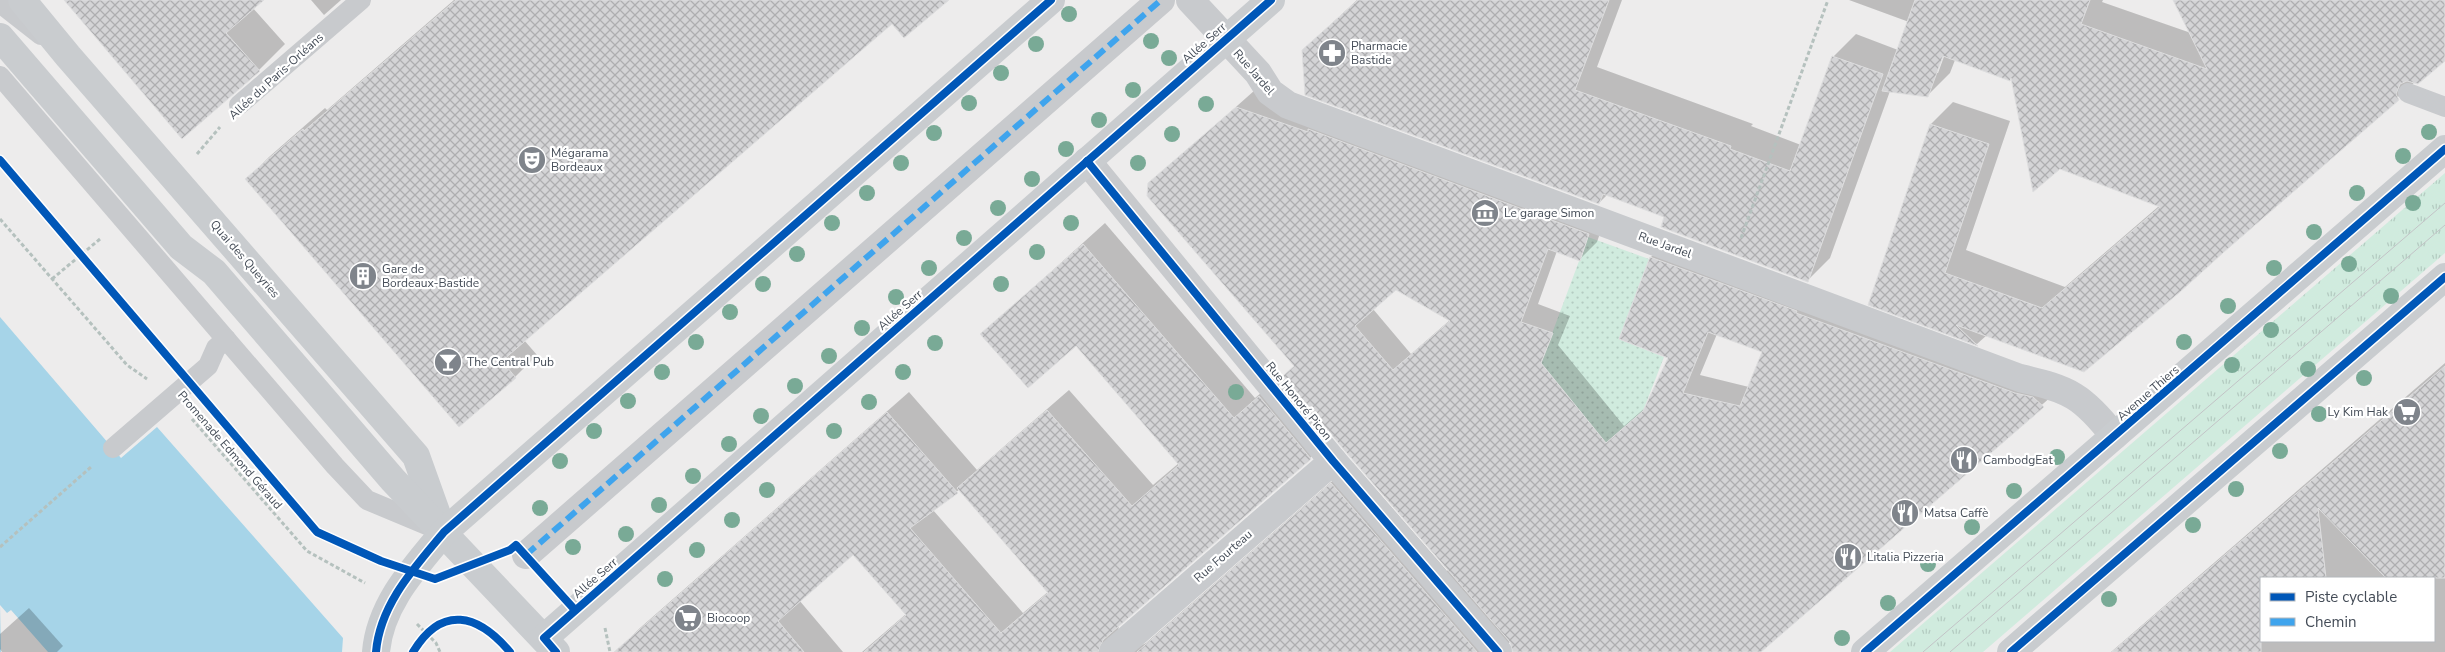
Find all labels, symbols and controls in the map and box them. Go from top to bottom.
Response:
street label: Allée Serr [1179,19,1230,67]
street label: Allée du Paris-Orléans [225,29,327,123]
pharmacy icon: Pharmacie Bastide [1317,38,1347,68]
place label: Pharmacie Bastide [1351,38,1407,68]
street label: Rue Jardel [1230,46,1279,99]
theatre icon: Mégarama Bordeaux [517,145,547,175]
place label: Mégarama Bordeaux [551,145,608,175]
museum icon: Le garage Simon [1470,198,1500,228]
place label: Le garage Simon [1504,205,1594,221]
street label: Quai des Queyries [207,217,283,301]
street label: Rue Jardel [1636,228,1694,262]
building icon: Gare de Bordeaux-Bastide [348,261,378,291]
place label: Gare de Bordeaux-Bastide [382,261,479,291]
street label: Allée Serr [874,286,926,334]
bar icon: The Central Pub [433,347,463,377]
place label: The Central Pub [467,354,554,370]
street label: Rue Honoré Picon [1262,358,1336,444]
street label: Avenue Thiers [2114,362,2183,424]
street label: Promenade Edmond Géraud [174,387,286,513]
supermarket icon: Ly Kim Hak [2392,397,2422,427]
place label: Ly Kim Hak [2328,404,2389,420]
restaurant icon: CambodgEat [1949,445,1979,475]
place label: CambodgEat [1983,452,2053,468]
restaurant icon: Matsa Caffè [1890,498,1920,528]
place label: Matsa Caffè [1924,505,1988,521]
street label: Rue Fourteau [1190,526,1256,586]
restaurant icon: Litalia Pizzeria [1833,542,1863,572]
place label: Litalia Pizzeria [1867,549,1944,565]
street label: Allée Serr [569,554,621,602]
legend [2260,577,2435,642]
text: Piste cyclable [2305,587,2397,607]
supermarket icon: Biocoop [673,603,703,633]
place label: Biocoop [707,610,750,626]
text: Chemin [2305,612,2356,632]

